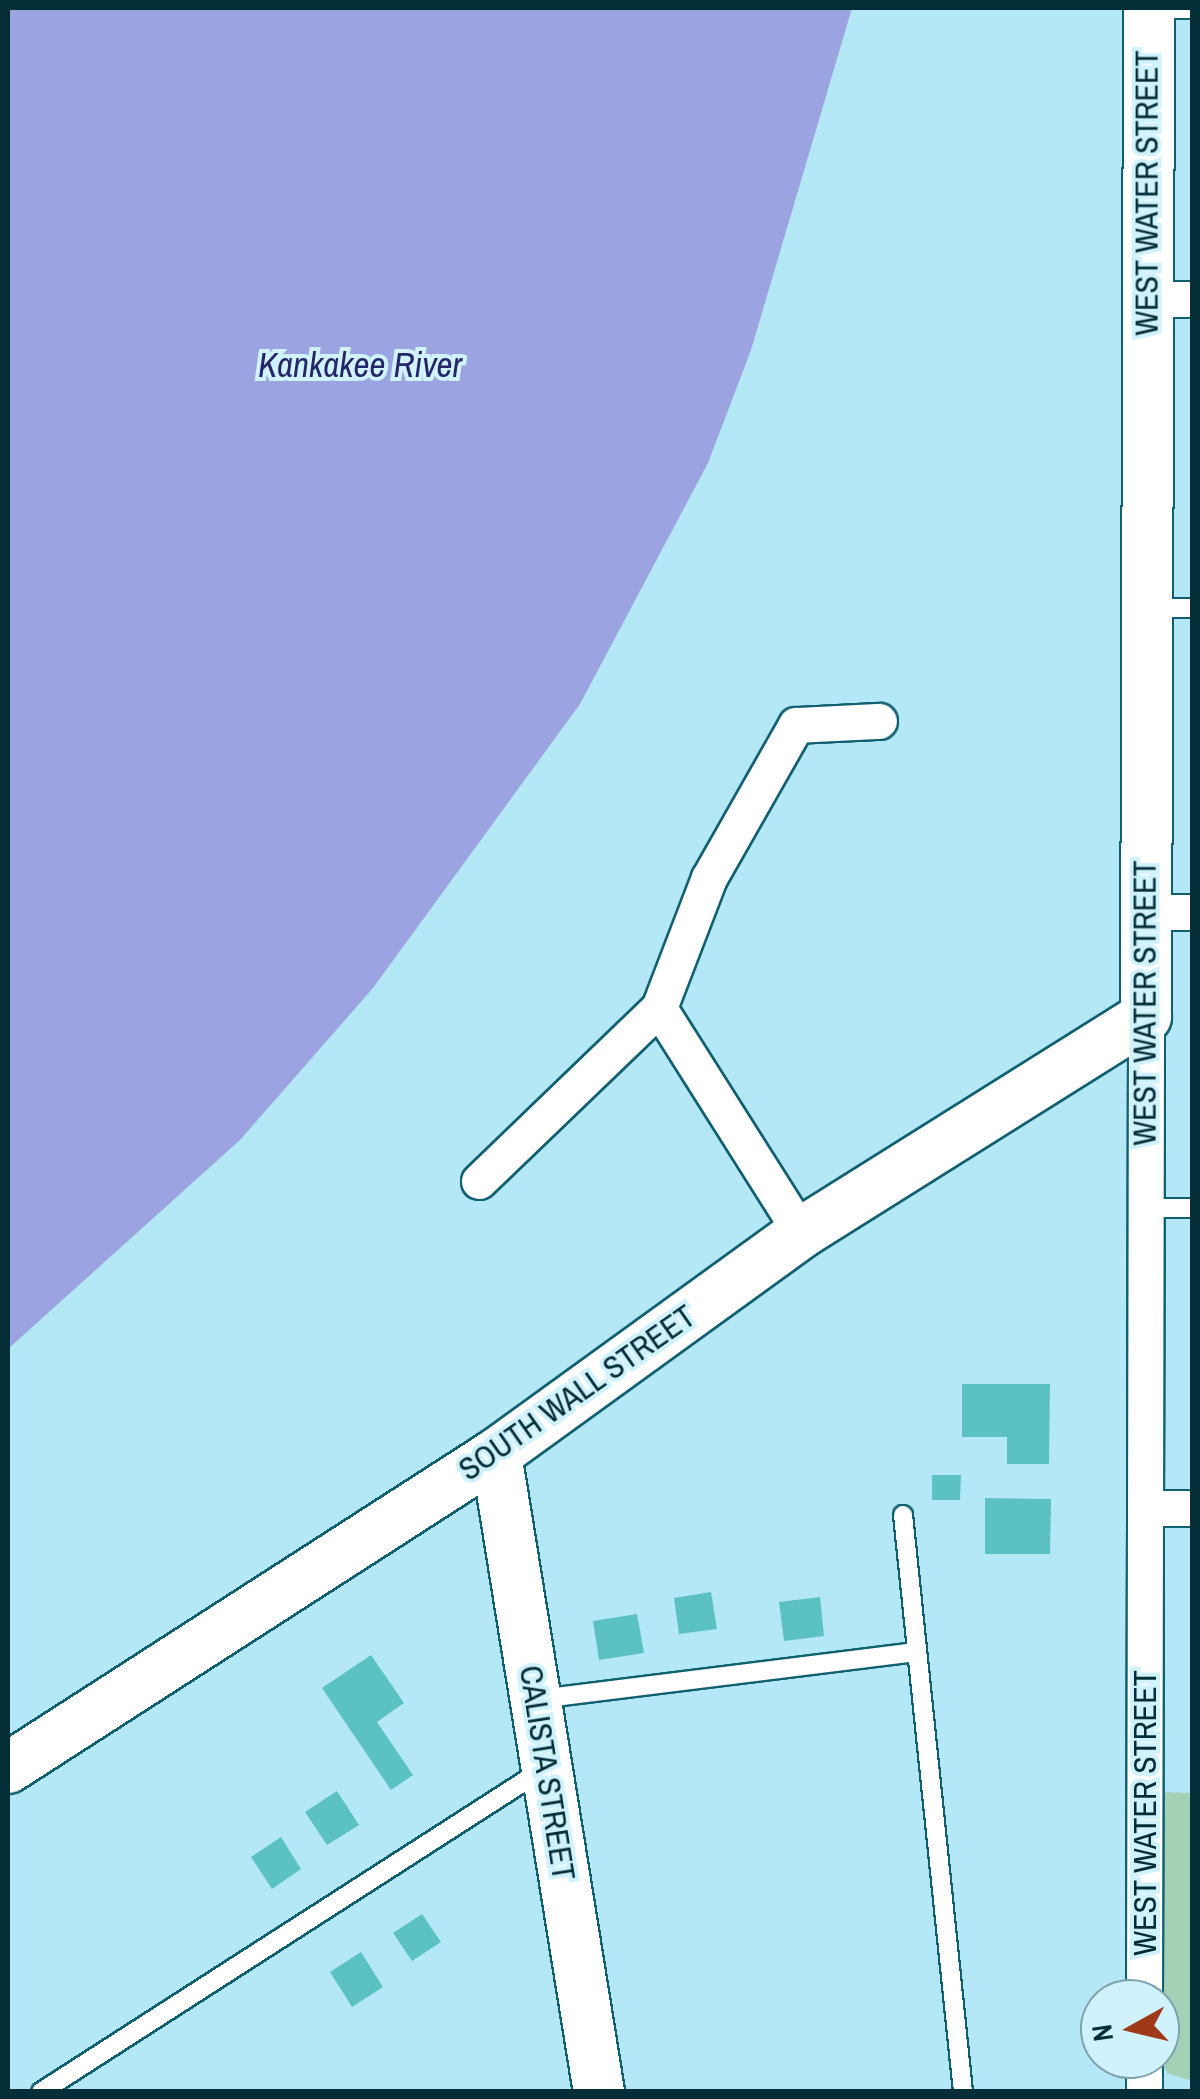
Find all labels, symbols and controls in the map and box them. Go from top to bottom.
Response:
street label: WEST WATER STREET [1128,50,1166,336]
water label: Kankakee River [258,344,462,386]
street label: WEST WATER STREET [1126,860,1164,1146]
street label: SOUTH WALL STREET [451,1297,703,1489]
street label: CALISTA STREET [511,1662,583,1884]
street label: WEST WATER STREET [1126,1670,1164,1956]
north arrow [1080,1979,1180,2079]
text: N [1082,2022,1122,2044]

